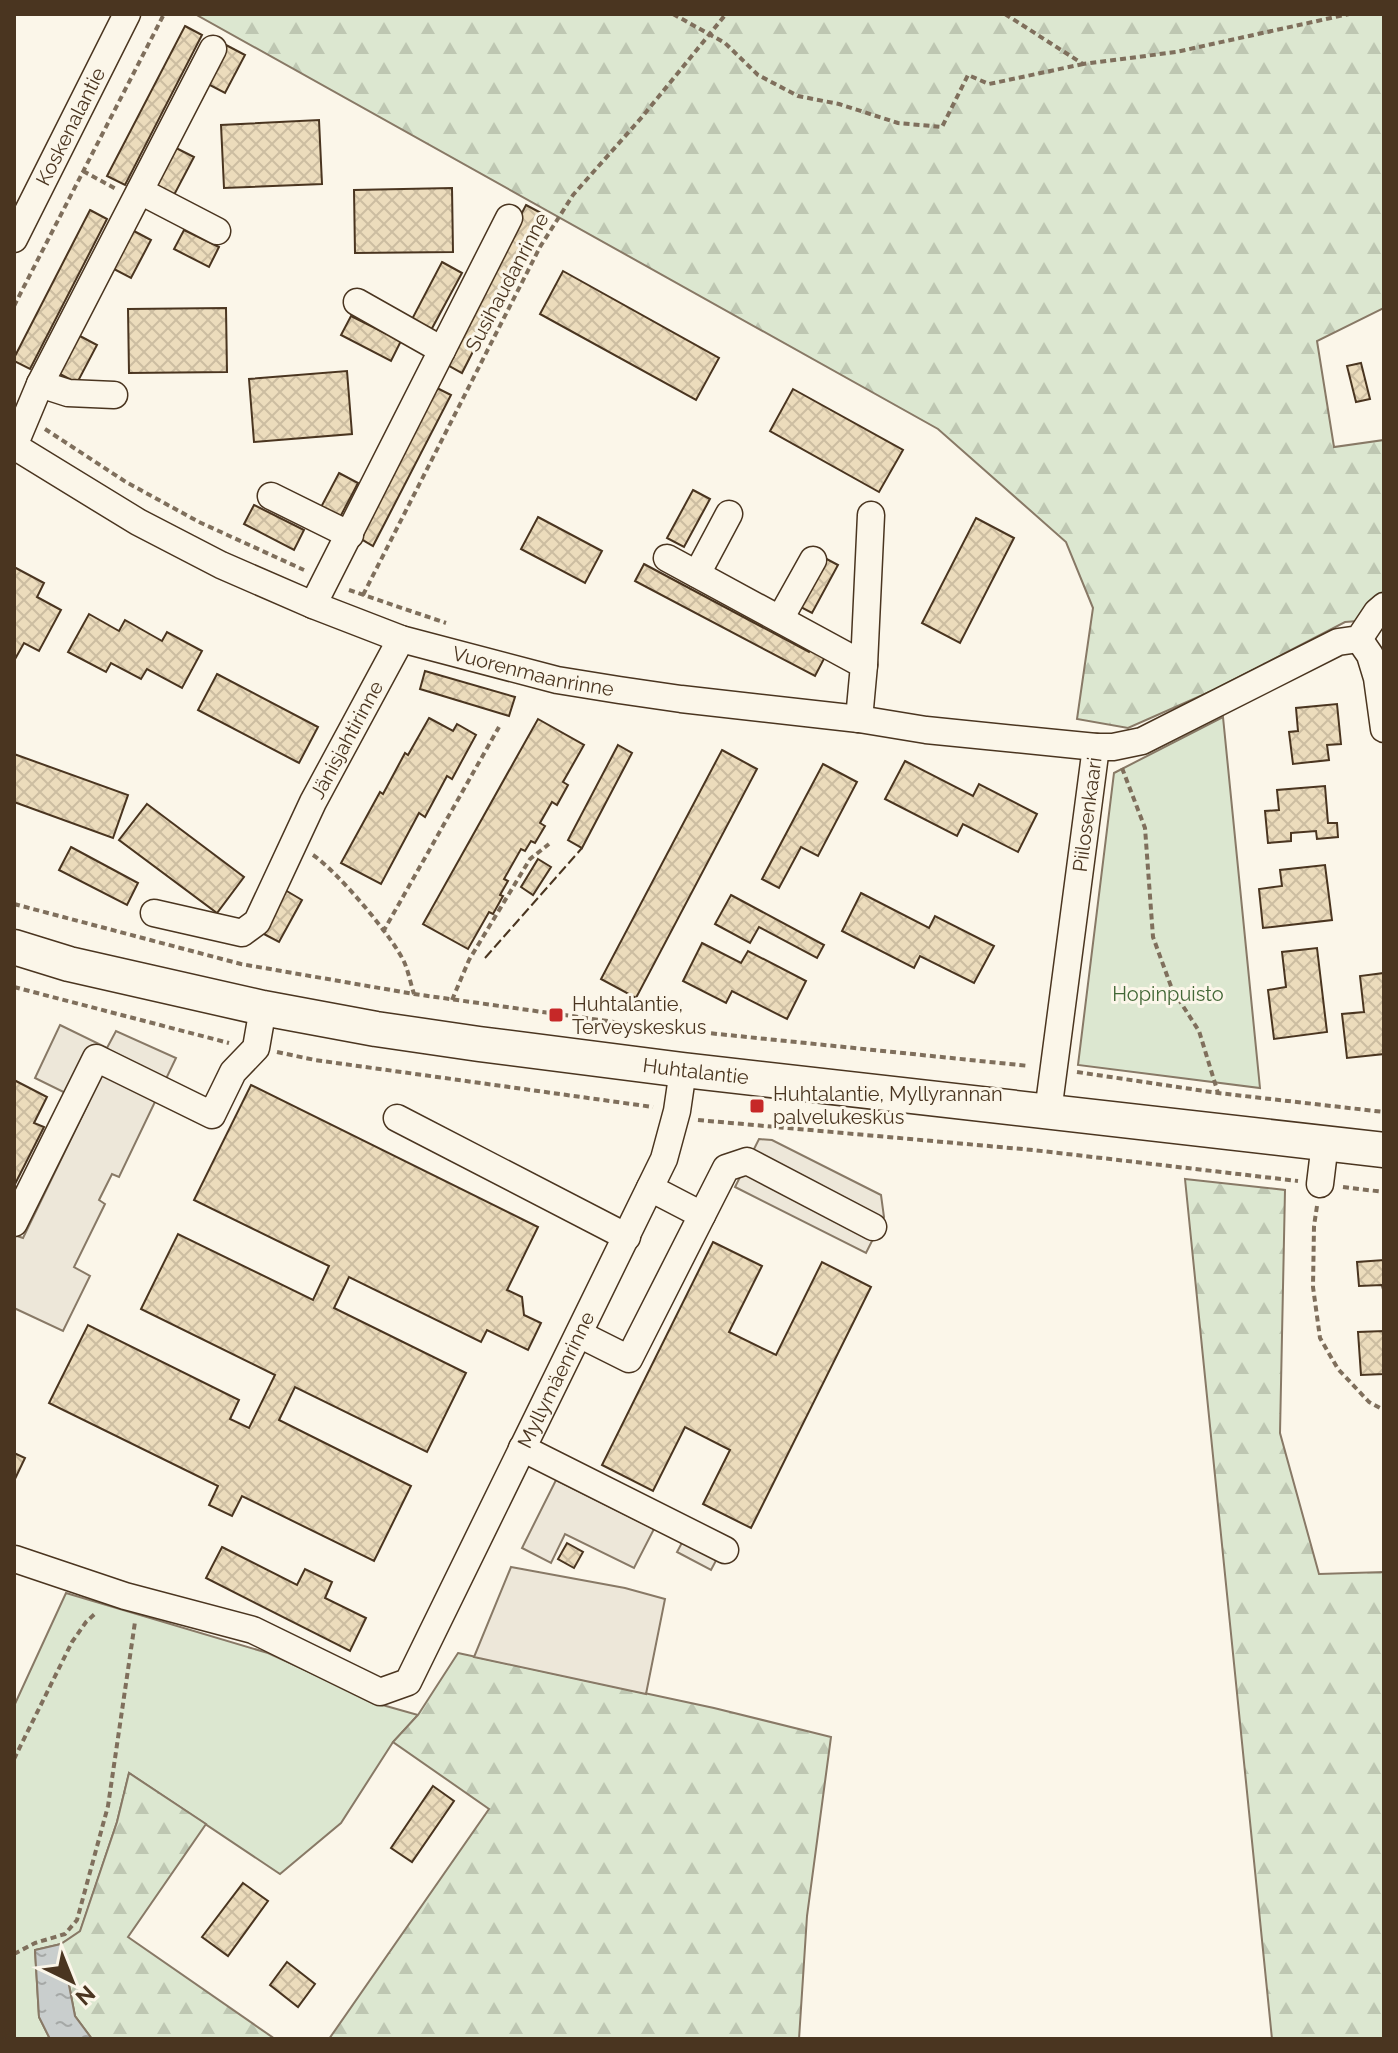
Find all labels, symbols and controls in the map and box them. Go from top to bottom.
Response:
street label: Koskenalantie [31,63,110,189]
street label: Susihaudanrinne [460,208,554,356]
street label: Vuorenmaanrinne [450,641,616,701]
street label: Jänisjahtirinne [305,676,388,803]
street label: Piilosenkaari [1068,756,1107,873]
park label: Hopinpuisto [1112,982,1224,1006]
place label: Huhtalantie, Terveyskeskus [572,992,706,1039]
marker: Huhtalantie, Terveyskeskus [547,1006,565,1024]
street label: Huhtalantie [641,1053,750,1089]
place label: Huhtalantie, Myllyrannan palvelukeskus [773,1082,1003,1129]
marker: Huhtalantie, Myllyrannan palvelukeskus [748,1097,766,1115]
street label: Myllymäenrinne [512,1307,600,1452]
north arrow [32,1941,112,2021]
text: N [71,1980,101,2011]

